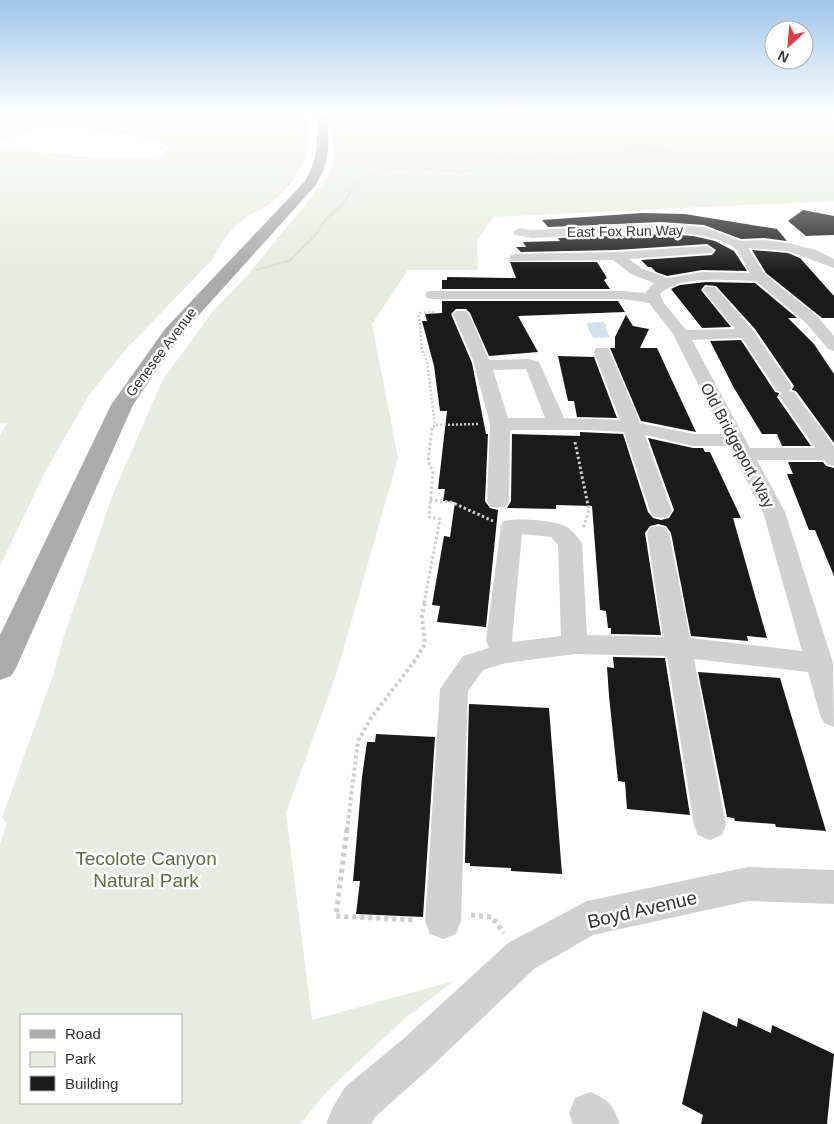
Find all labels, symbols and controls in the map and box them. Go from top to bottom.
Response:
north arrow [764,20,814,70]
text: N [775,47,791,66]
street label: East Fox Run Way [567,222,683,240]
street label: Genesee Avenue [122,304,200,400]
street label: Old Bridgeport Way [697,380,778,511]
park label: Tecolote Canyon Natural Park [75,848,217,891]
street label: Boyd Avenue [585,887,699,932]
legend [20,1014,182,1104]
text: Road [65,1025,101,1042]
text: Park [65,1050,96,1067]
text: Building [65,1075,118,1092]

